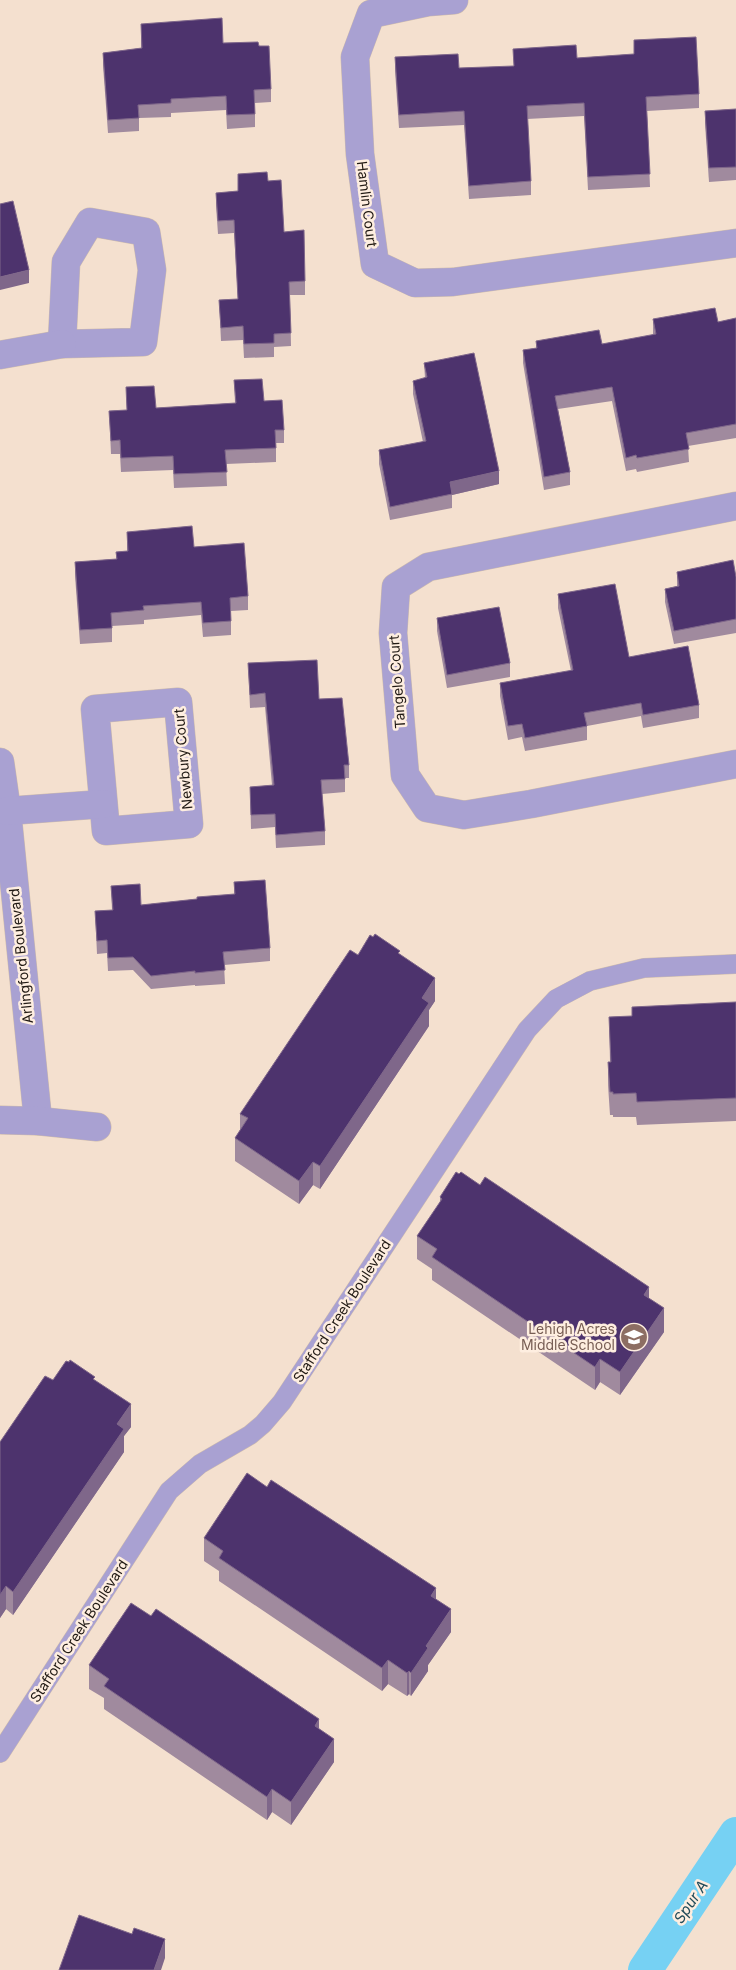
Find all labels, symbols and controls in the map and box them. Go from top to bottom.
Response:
street label: Hamlin Court [354,160,381,248]
street label: Tangelo Court [385,634,408,729]
street label: Newbury Court [170,708,195,810]
street label: Arlingford Boulevard [5,888,36,1025]
street label: Stafford Creek Boulevard [289,1236,394,1385]
place label: Lehigh Acres Middle School [521,1320,615,1353]
school or university icon: Lehigh Acres Middle School [619,1322,649,1352]
street label: Stafford Creek Boulevard [26,1556,131,1705]
water label: Spur A [669,1877,712,1927]

